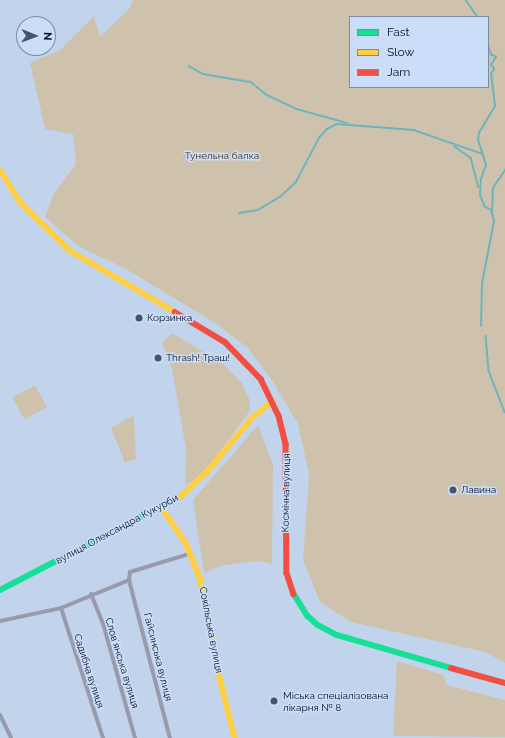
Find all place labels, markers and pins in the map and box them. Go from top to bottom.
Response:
place label: Корзинка [147,312,192,324]
marker: Корзинка [134,313,144,323]
place label: Thrash! Траш! [166,352,230,364]
marker: Thrash! Траш! [153,353,163,363]
place label: Лавина [461,484,496,496]
marker: Лавина [448,485,458,495]
place label: Міська спеціалізована лікарня № 8 [283,689,388,712]
marker: Міська спеціалізована лікарня № 8 [268,695,280,707]

